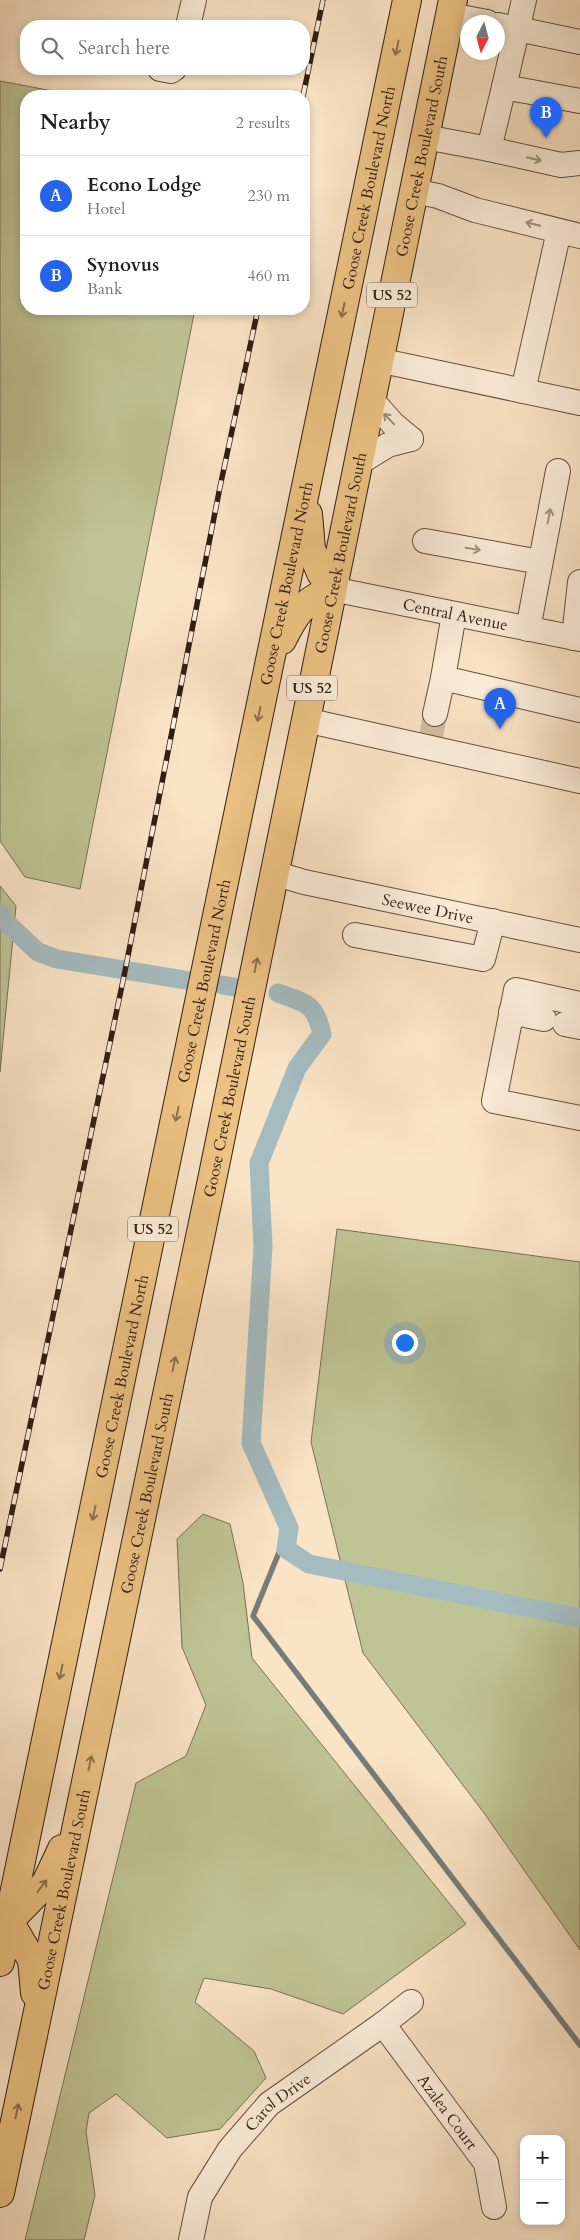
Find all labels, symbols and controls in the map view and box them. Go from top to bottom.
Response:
north arrow [460,15,505,60]
search box [20,20,310,75]
icon: search [38,34,66,62]
text: Search here [78,35,170,61]
one-way arrow [392,39,402,55]
street label: Goose Creek Boulevard South [391,53,453,259]
street label: Goose Creek Boulevard North [337,84,401,292]
pin: B [530,97,562,138]
text: Nearby [40,108,111,137]
text: 2 results [236,112,290,134]
one-way arrow [526,155,542,164]
text: Econo Lodge [87,172,202,198]
text: A [50,185,62,207]
text: 230 m [248,185,290,207]
text: Hotel [87,198,125,220]
one-way arrow [525,219,541,228]
text: Synovus [87,252,159,278]
text: B [50,265,62,287]
text: 460 m [248,265,290,287]
text: Bank [87,278,122,300]
road number: US 52 [367,282,417,308]
one-way arrow [338,301,347,317]
one-way arrow [383,413,395,426]
street label: Goose Creek Boulevard South [310,450,372,656]
street label: Goose Creek Boulevard North [255,479,319,687]
one-way arrow [545,509,555,525]
one-way arrow [465,545,481,555]
street label: Central Avenue [401,594,510,636]
road number: US 52 [287,676,337,700]
pin: A [484,688,516,729]
one-way arrow [254,706,264,722]
street label: Goose Creek Boulevard North [173,877,236,1085]
street label: Seewee Drive [380,889,475,929]
one-way arrow [252,958,261,974]
street label: Goose Creek Boulevard South [199,994,261,1200]
one-way arrow [172,1105,182,1121]
road number: US 52 [128,1216,178,1242]
street label: Goose Creek Boulevard North [91,1273,154,1481]
your location [392,1330,418,1356]
one-way arrow [170,1357,179,1373]
street label: Goose Creek Boulevard South [116,1391,179,1596]
one-way arrow [89,1504,98,1520]
one-way arrow [56,1663,65,1679]
one-way arrow [86,1756,95,1772]
street label: Goose Creek Boulevard South [33,1787,96,1992]
one-way arrow [37,1879,47,1893]
street label: Carol Drive [240,2068,315,2136]
street label: Azalea Court [412,2070,482,2154]
one-way arrow [13,2103,23,2119]
map controls [520,2135,565,2225]
button: + [520,2135,565,2180]
button: − [520,2180,565,2225]

